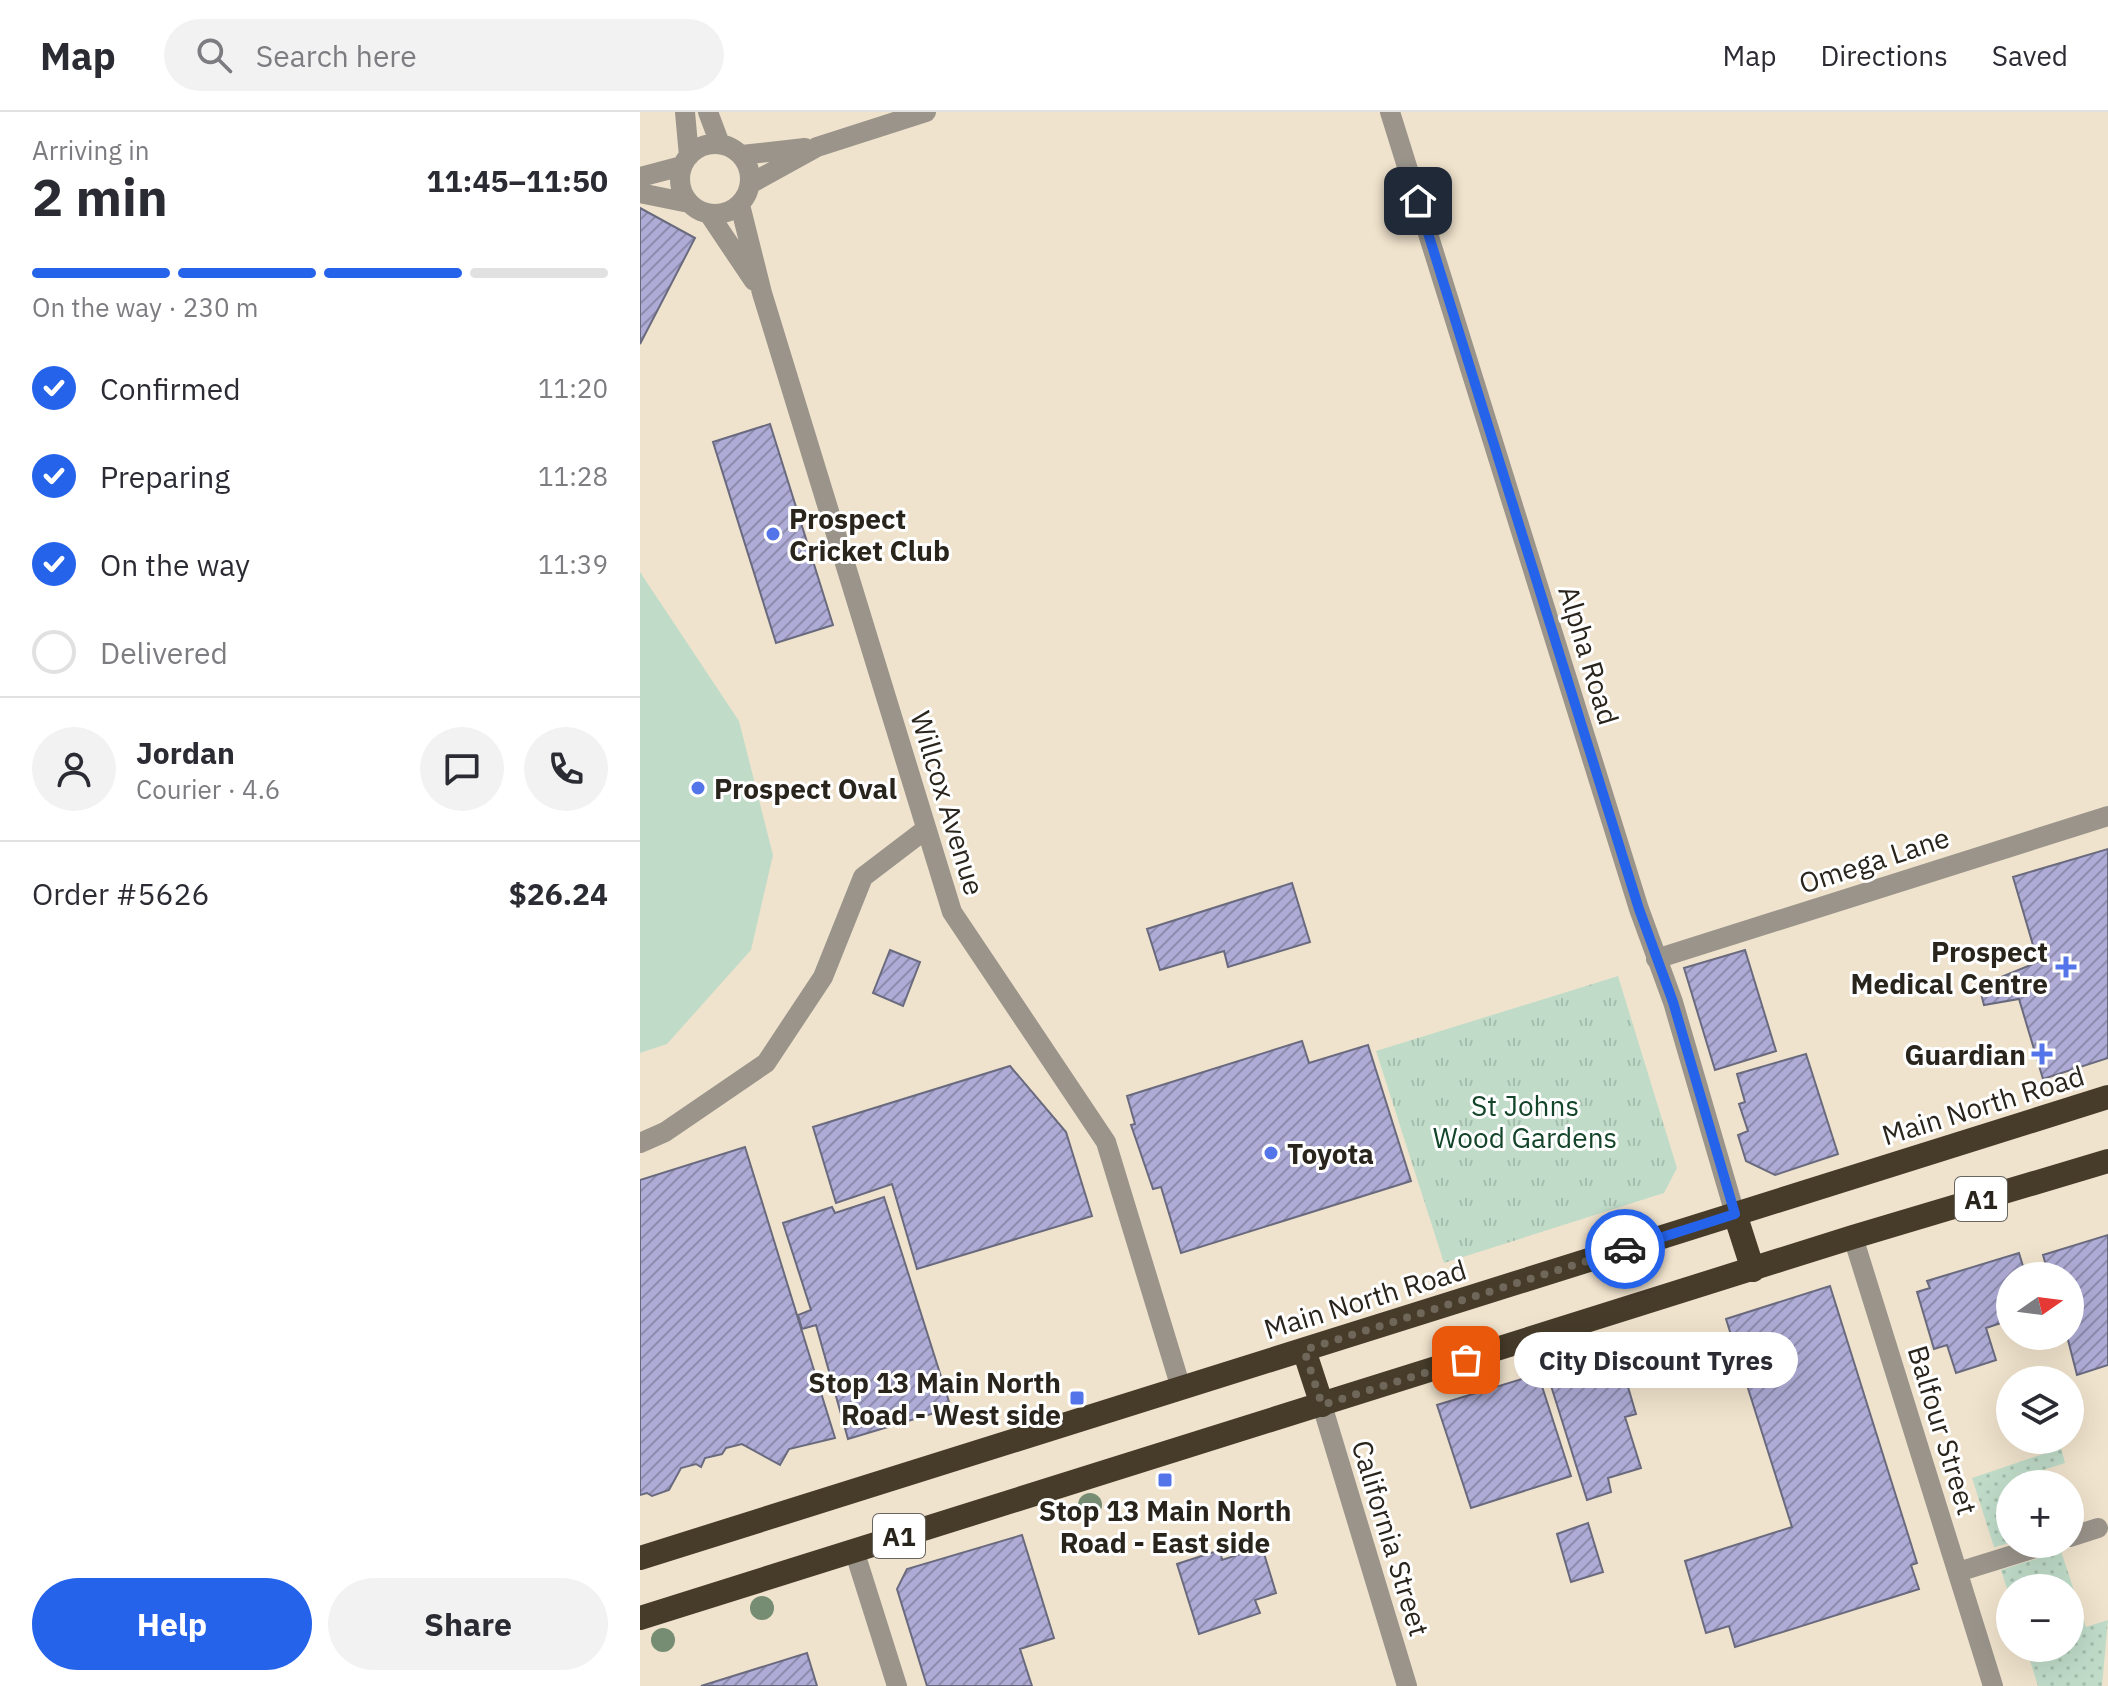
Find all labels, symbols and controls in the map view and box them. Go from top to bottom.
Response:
search box [164,19,724,91]
text: Map [40,31,116,80]
icon: search [192,33,236,77]
text: Search here [256,36,417,75]
text: Map [1722,37,1776,74]
text: Directions [1820,37,1948,74]
text: Saved [1992,37,2068,74]
text: Arriving in [32,133,149,167]
text: 11:45–11:50 [427,161,608,200]
text: 2 min [32,163,168,230]
pin [1384,167,1452,235]
icon: home [1396,179,1440,223]
text: On the way · 230 m [32,290,258,324]
icon: check [32,366,76,410]
text: Confirmed [100,369,241,408]
text: 11:20 [538,371,608,405]
icon: check [32,454,76,498]
text: Preparing [100,457,230,496]
text: 11:28 [538,459,608,493]
place label: Prospect Cricket Club [789,500,950,569]
marker: Prospect Cricket Club [764,525,782,543]
icon: check [32,542,76,586]
text: On the way [100,545,250,584]
text: 11:39 [538,547,608,581]
street label: Alpha Road [1550,581,1628,729]
text: Delivered [100,633,228,672]
street label: Willcox Avenue [902,706,994,900]
button: person [32,727,116,811]
button: chat [420,727,504,811]
button: phone [524,727,608,811]
text: Jordan [136,733,235,772]
place label: Prospect Oval [714,770,897,807]
text: Courier · 4.6 [136,772,280,806]
marker: Prospect Oval [689,779,707,797]
street label: Omega Lane [1794,818,1954,902]
text: Order #5626 [32,874,209,913]
text: $26.24 [509,874,608,913]
place label: Prospect Medical Centre [1851,933,2048,1002]
marker: Prospect Medical Centre [2055,956,2077,978]
place label: Guardian [1904,1036,2026,1073]
marker: Guardian [2033,1045,2051,1063]
street label: Main North Road [1877,1057,2089,1153]
park label: St Johns Wood Gardens [1433,1087,1617,1156]
place label: Toyota [1287,1135,1374,1172]
marker: Toyota [1262,1144,1280,1162]
road number: A1 [1955,1177,2007,1221]
courier [1585,1209,1665,1289]
icon: car [1603,1227,1647,1271]
street label: Main North Road [1259,1251,1471,1347]
north arrow [1996,1262,2084,1350]
map controls [1996,1262,2084,1662]
pin [1432,1326,1500,1394]
callout: City Discount Tyres [1514,1332,1798,1388]
icon: bag [1444,1338,1488,1382]
street label: Balfour Street [1900,1341,1986,1519]
text: City Discount Tyres [1539,1343,1773,1377]
place label: Stop 13 Main North Road - West side [808,1364,1061,1433]
button: layers [1996,1366,2084,1454]
marker: Stop 13 Main North Road - West side [1068,1389,1086,1407]
street label: California Street [1344,1435,1438,1641]
button: + [1996,1470,2084,1558]
marker: Stop 13 Main North Road - East side [1156,1471,1174,1489]
place label: Stop 13 Main North Road - East side [1039,1492,1291,1561]
road number: A1 [873,1514,925,1558]
button: − [1996,1574,2084,1662]
button: Help [32,1578,312,1670]
button: Share [328,1578,608,1670]

